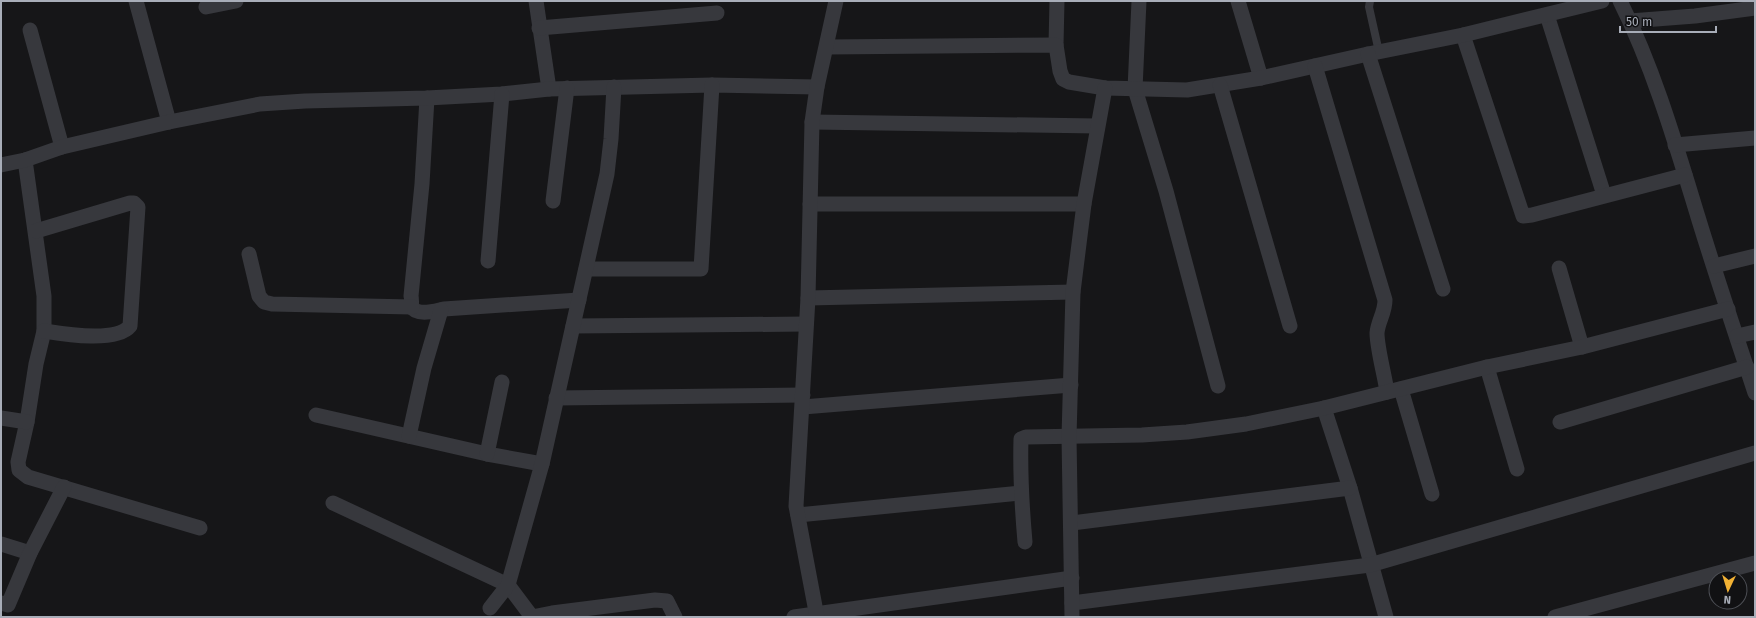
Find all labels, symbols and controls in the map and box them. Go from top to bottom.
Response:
scale bar [1620,8,1716,34]
text: 50 m [1626,15,1652,29]
north arrow [1708,570,1748,610]
text: N [1723,593,1731,606]

